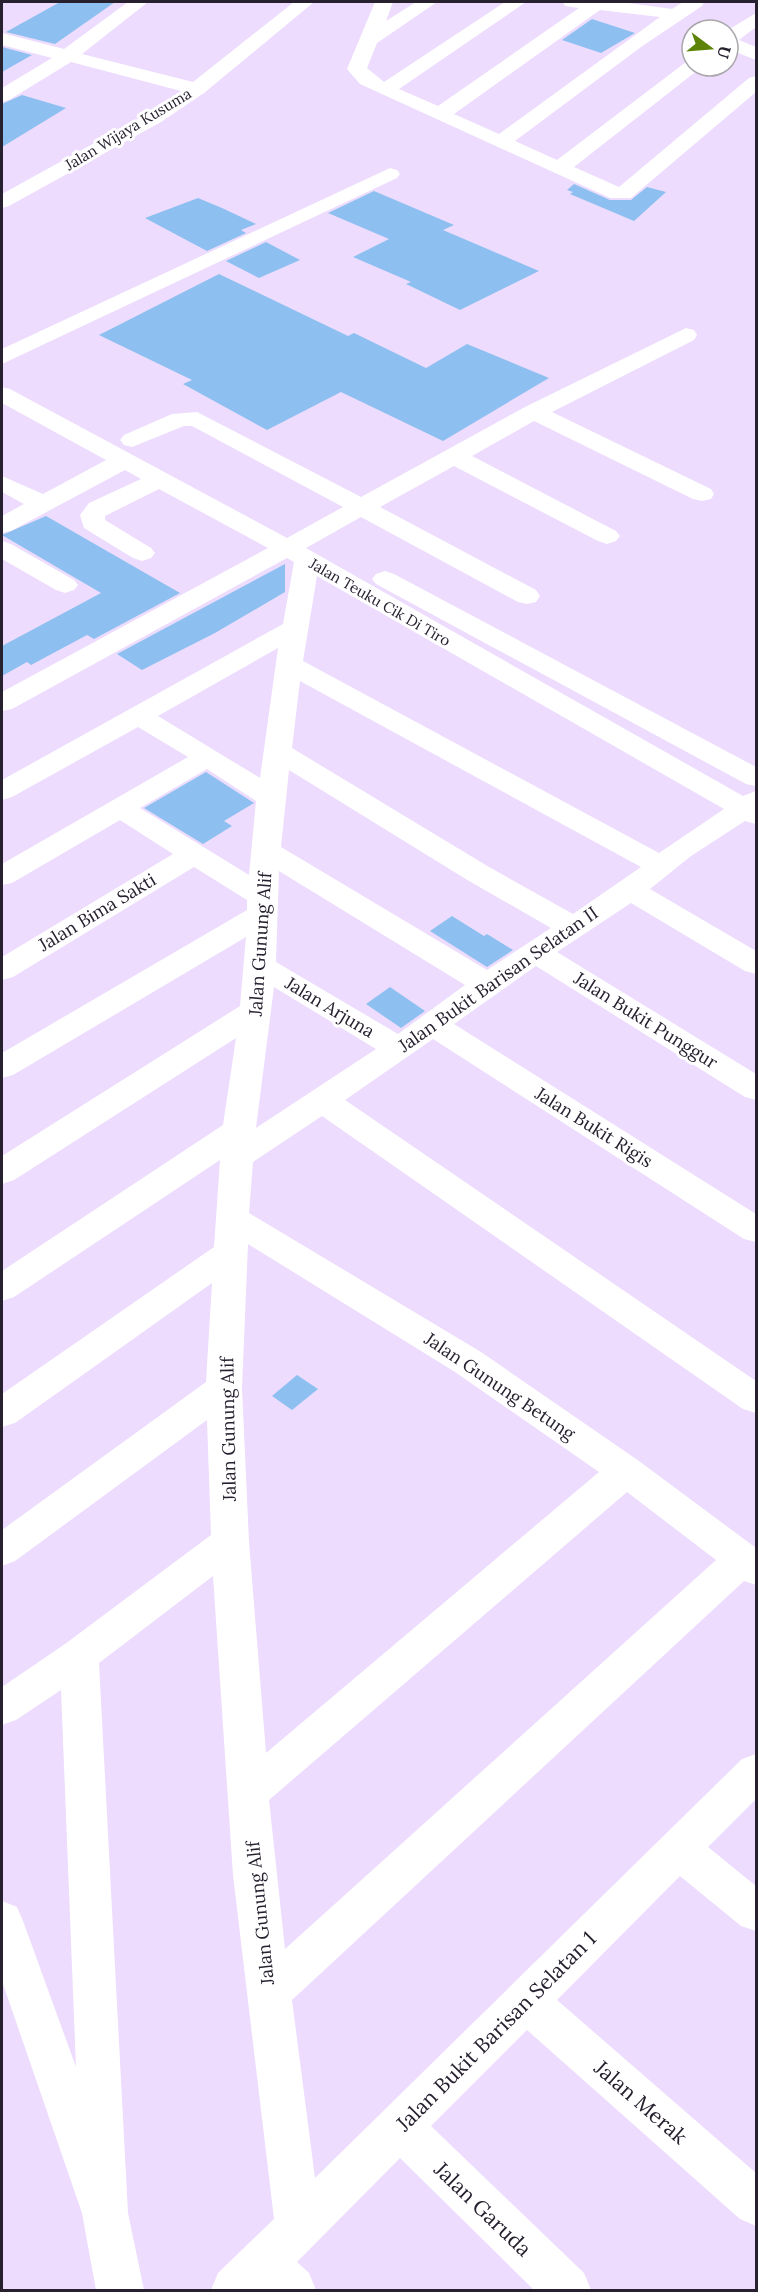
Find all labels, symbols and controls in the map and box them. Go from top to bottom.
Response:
north arrow [680,18,740,78]
text: U [713,44,736,61]
street label: Jalan Wijaya Kusuma [61,84,195,175]
street label: Jalan Teuku Cik Di Tiro [305,553,454,650]
street label: Jalan Bima Sakti [33,868,160,957]
street label: Jalan Gunung Alif [243,869,277,1018]
street label: Jalan Bukit Barisan Selatan II [393,901,602,1057]
street label: Jalan Bukit Punggur [569,966,722,1074]
street label: Jalan Arjuna [280,971,379,1043]
street label: Jalan Bukit Rigis [530,1081,657,1172]
street label: Jalan Gunung Betung [419,1326,581,1446]
street label: Jalan Gunung Alif [215,1355,241,1503]
street label: Jalan Gunung Alif [241,1838,279,1987]
street label: Jalan Bukit Barisan Selatan 1 [390,1925,602,2137]
street label: Jalan Merak [588,2054,694,2150]
street label: Jalan Garuda [428,2155,537,2262]

